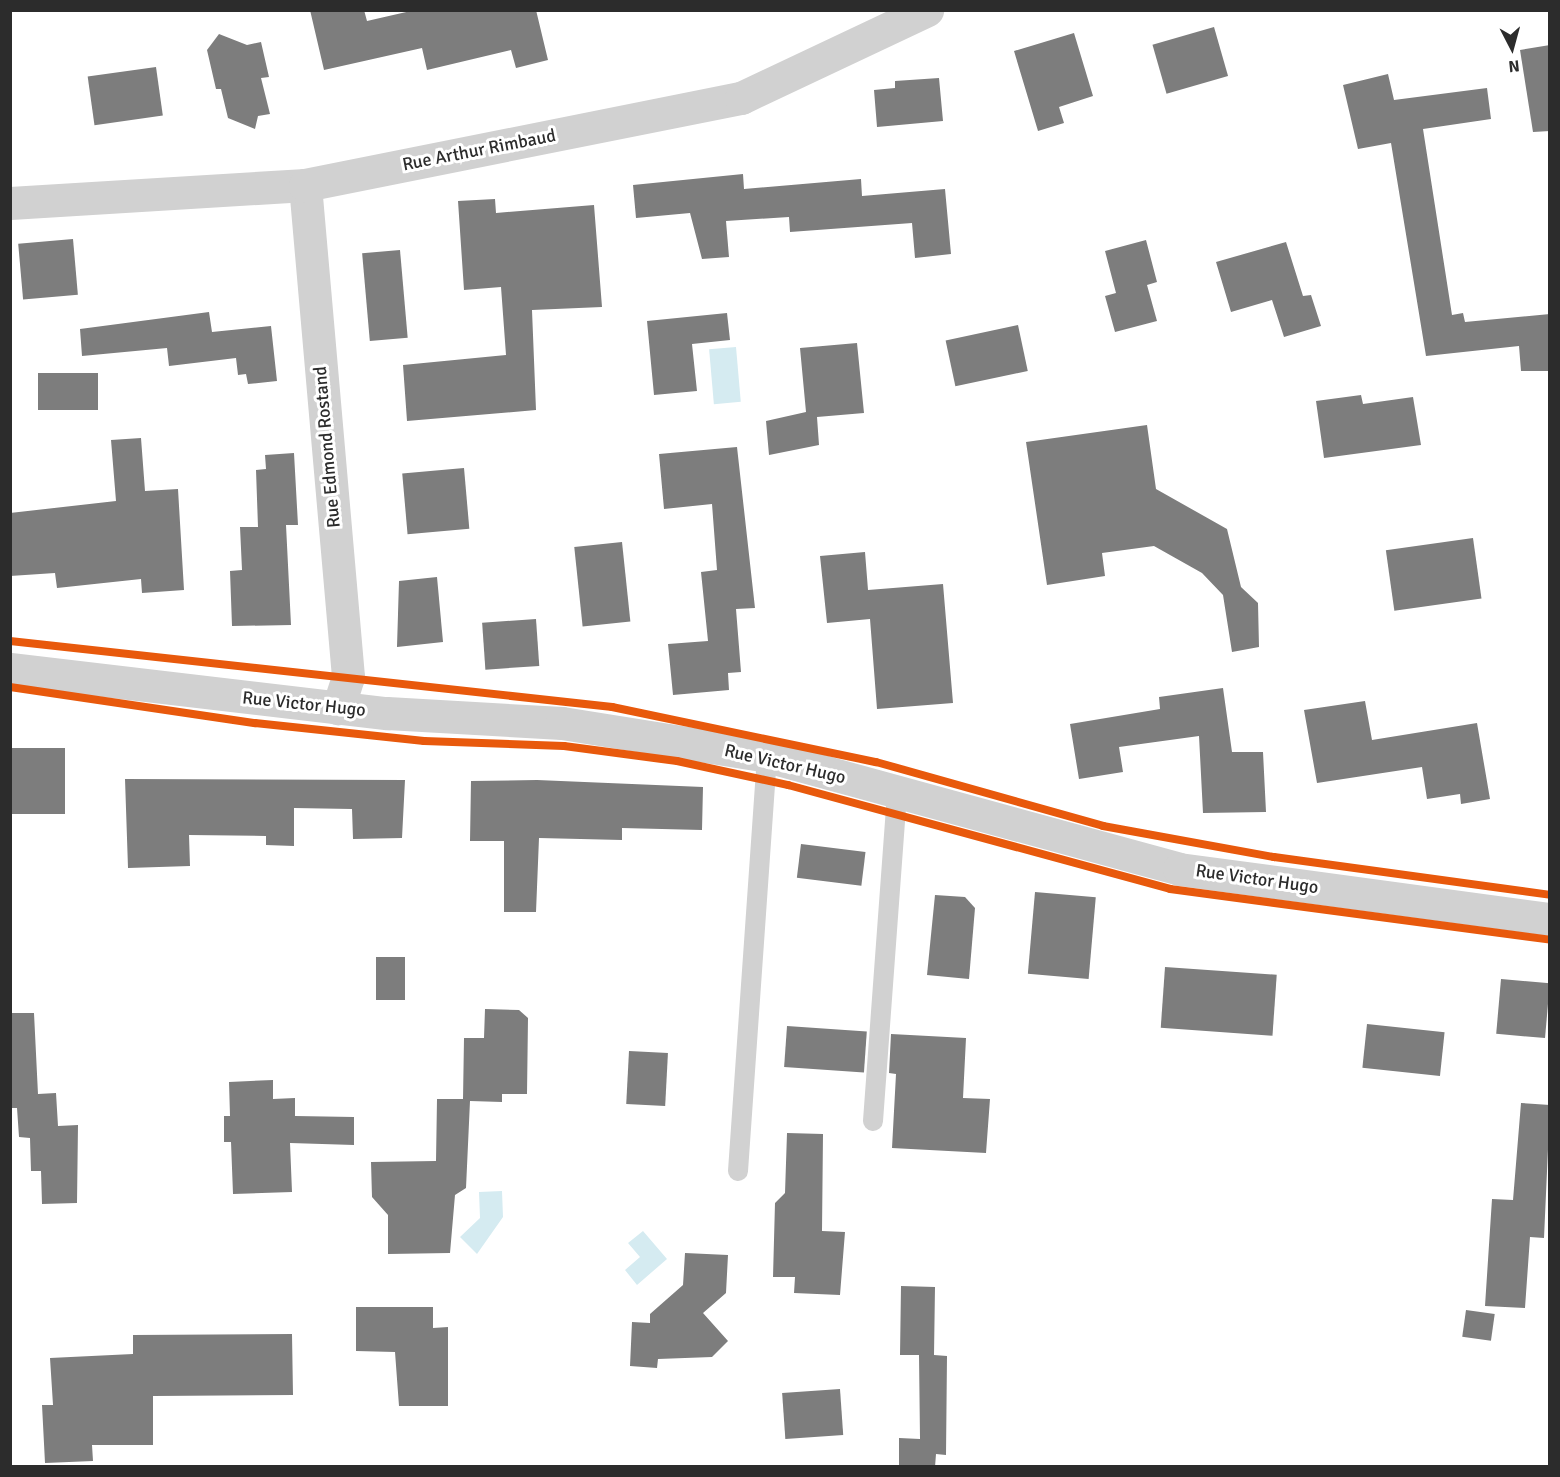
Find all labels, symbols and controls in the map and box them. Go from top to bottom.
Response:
north arrow [1482,18,1542,78]
text: N [1507,55,1520,76]
street label: Rue Arthur Rimbaud [400,125,558,175]
street label: Rue Edmond Rostand [309,365,345,529]
street label: Rue Victor Hugo [241,687,367,721]
street label: Rue Victor Hugo [722,740,848,788]
street label: Rue Victor Hugo [1194,860,1320,898]

